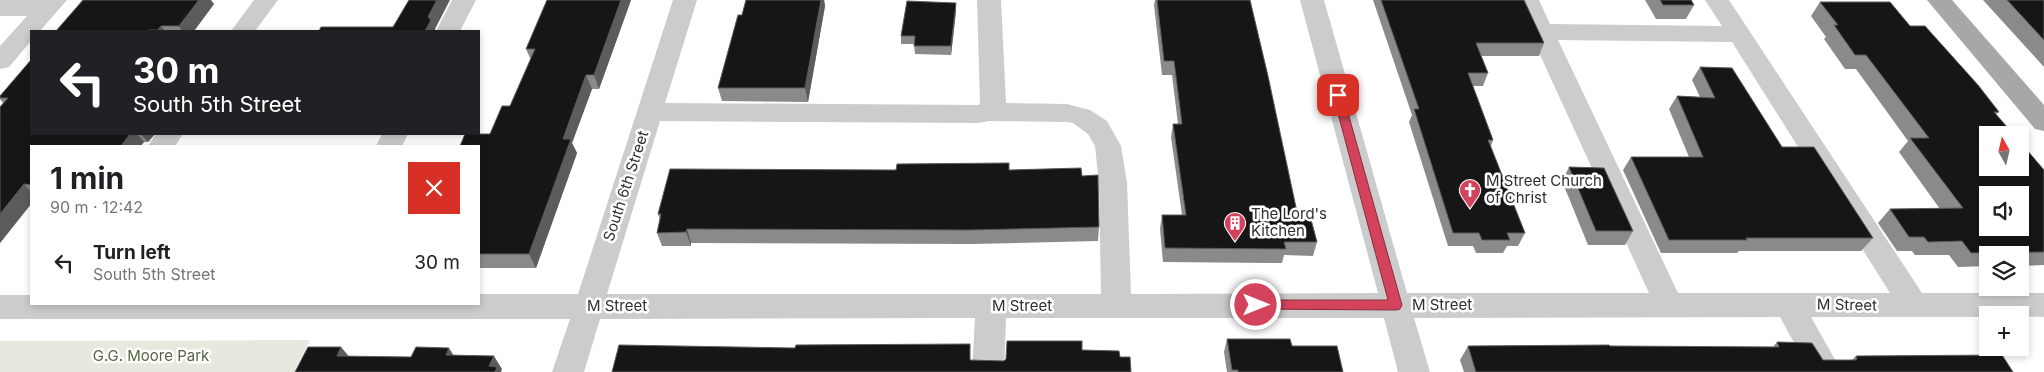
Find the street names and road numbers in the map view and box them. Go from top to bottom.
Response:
street label: South 6th Street [599,128,652,244]
street label: M Street [1817,294,1877,315]
street label: M Street [1412,295,1472,314]
street label: M Street [587,296,647,315]
street label: M Street [992,296,1052,315]

